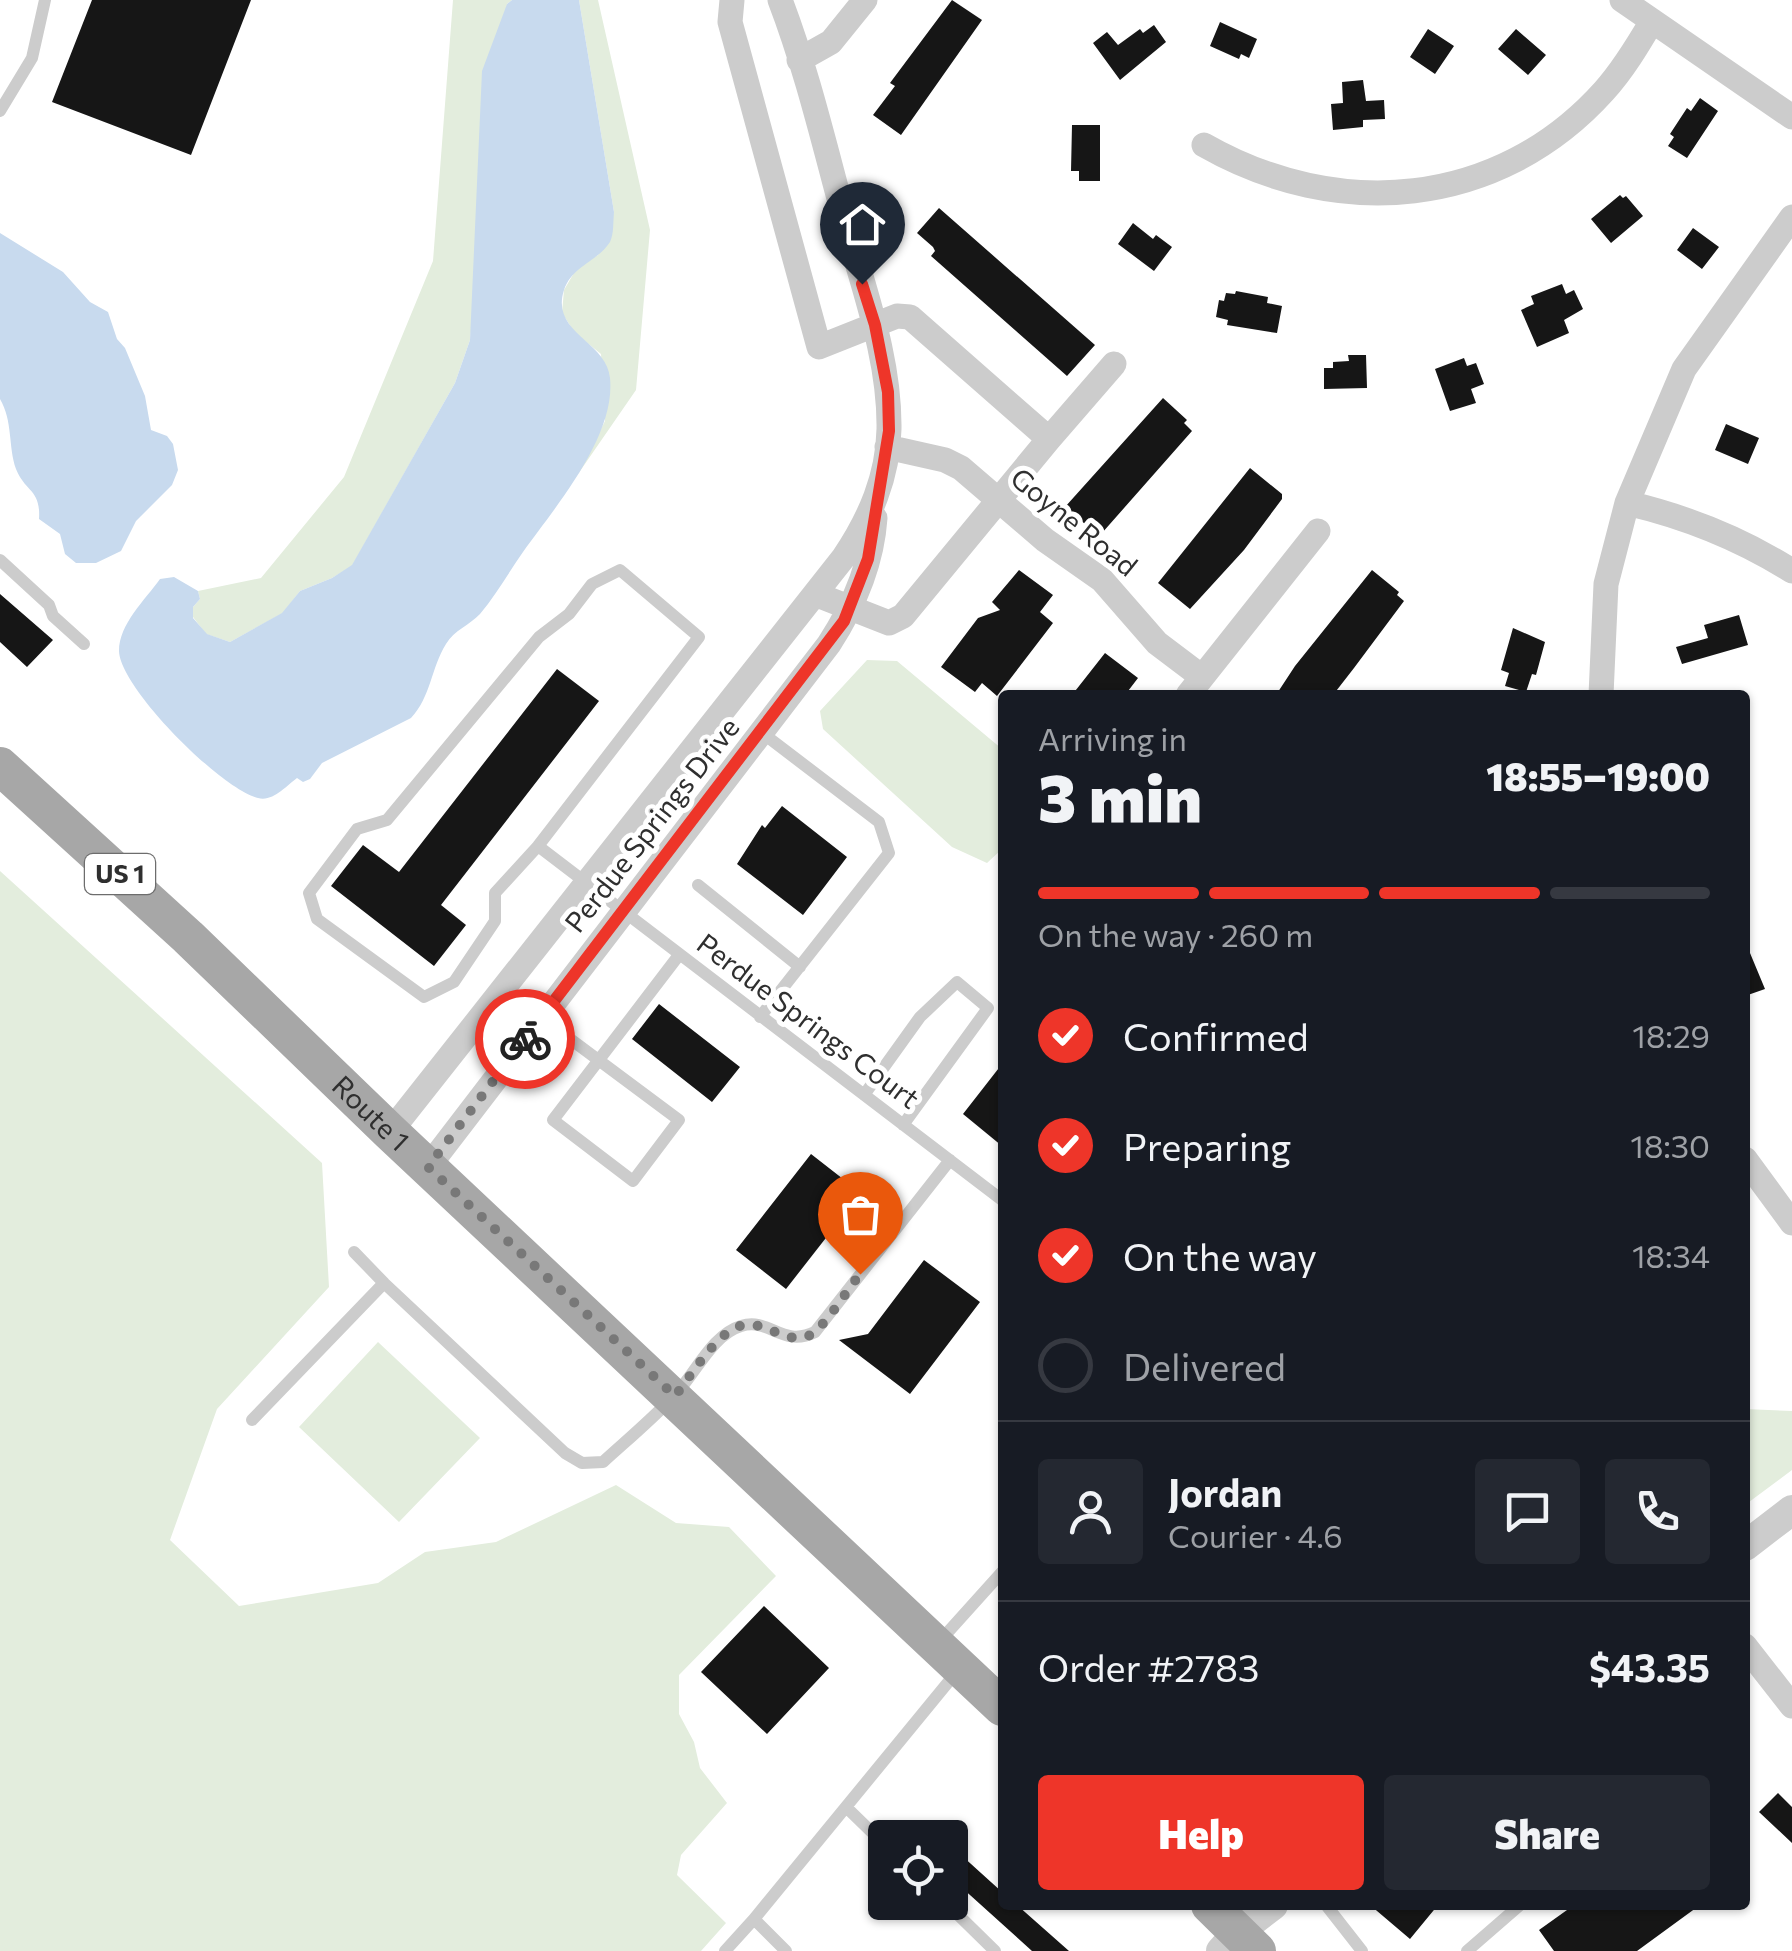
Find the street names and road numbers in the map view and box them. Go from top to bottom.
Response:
street label: Goyne Road [1005,460,1145,583]
street label: Perdue Springs Drive [557,710,746,938]
road number: US 1 [85,854,155,894]
street label: Perdue Springs Court [691,926,926,1115]
street label: Route 1 [326,1068,417,1157]

